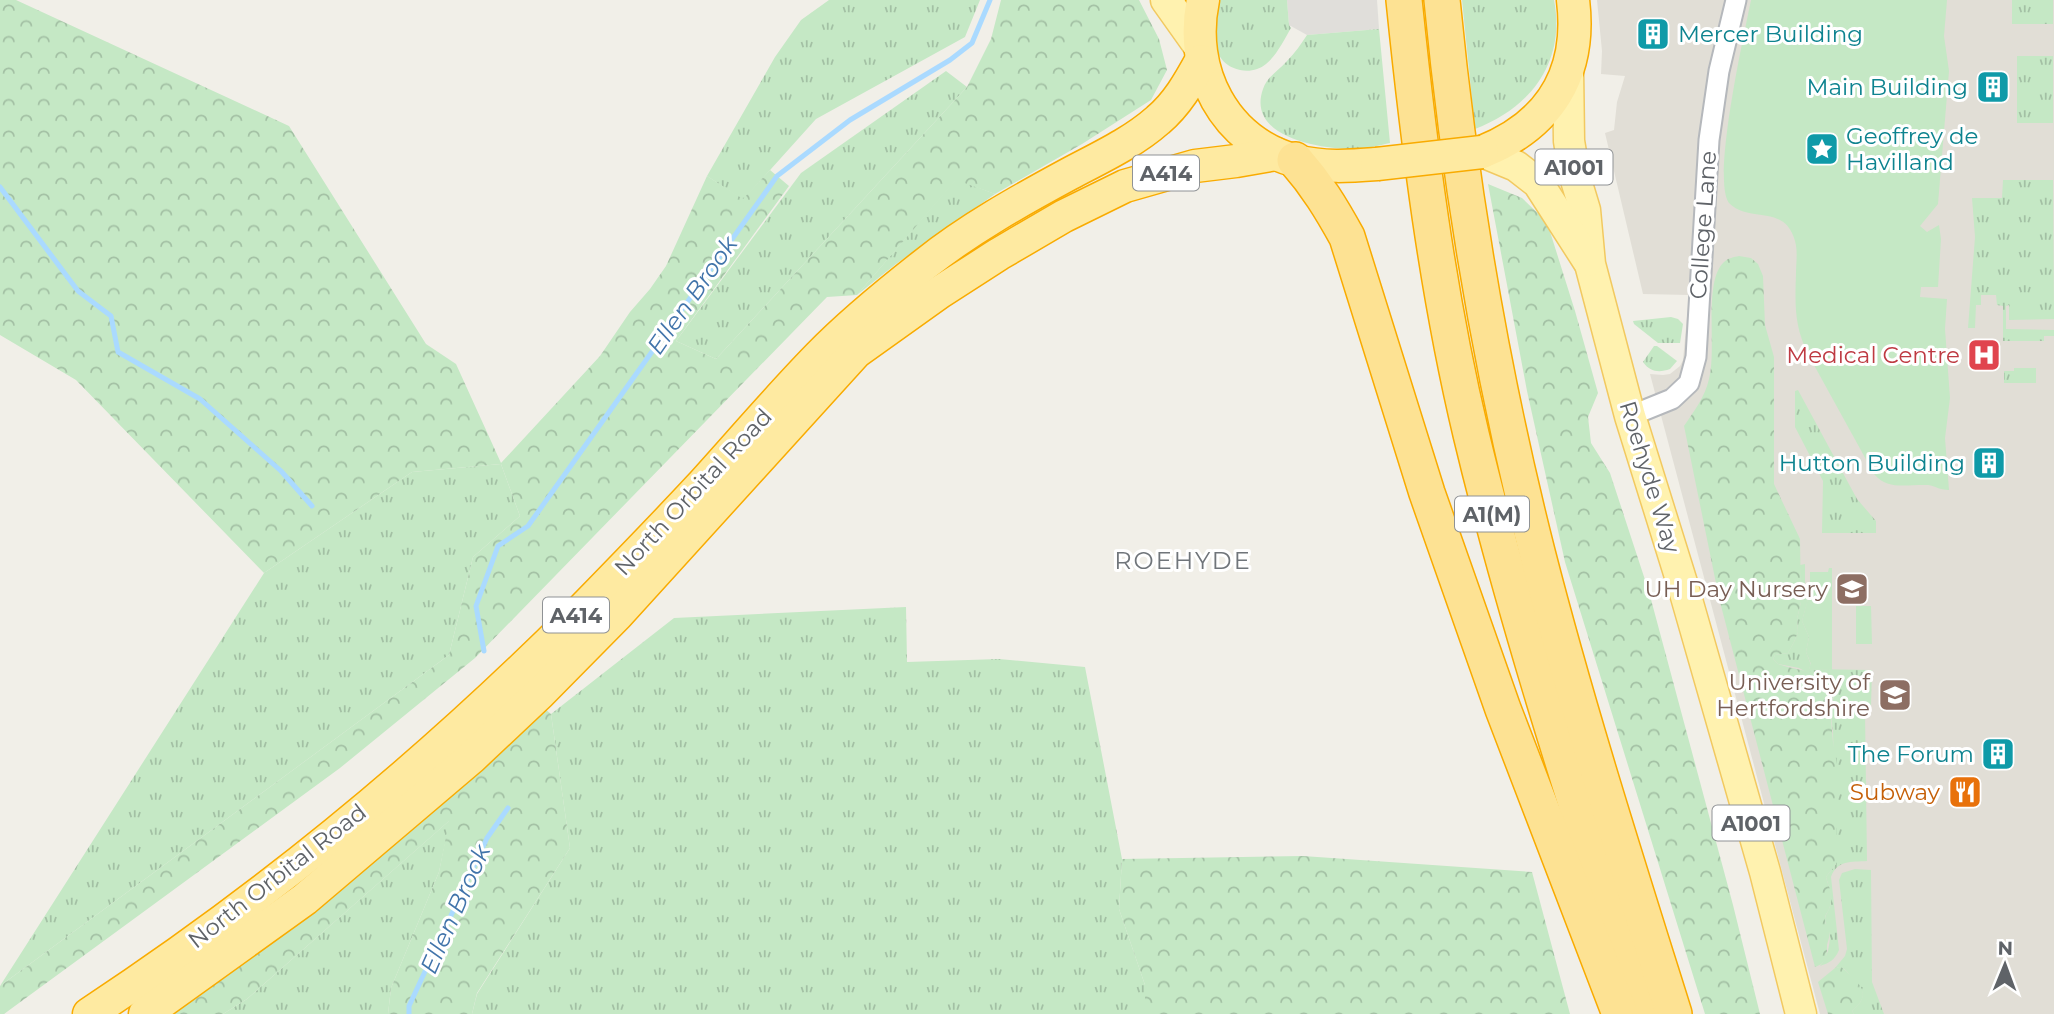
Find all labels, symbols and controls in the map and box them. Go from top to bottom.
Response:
building icon: Mercer Building [1634,15,1672,53]
place label: Mercer Building [1678,20,1863,48]
building icon: Main Building [1974,68,2012,106]
place label: Main Building [1806,73,1968,101]
place label: Geoffrey de Havilland [1846,122,1978,176]
place icon: Geoffrey de Havilland [1803,130,1841,168]
road number: A1001 [1536,150,1612,184]
street label: College Lane [1684,150,1722,300]
road number: A414 [1133,156,1199,190]
water label: Ellen Brook [641,229,744,360]
hospital icon: Medical Centre [1965,336,2003,374]
place label: Medical Centre [1786,341,1960,369]
street label: Roehyde Way [1614,398,1687,557]
street label: North Orbital Road [608,403,778,581]
building icon: Hutton Building [1970,444,2008,482]
place label: Hutton Building [1779,449,1965,477]
road number: A1(M) [1455,496,1529,532]
district label: ROEHYDE [1114,546,1252,575]
school or university icon: UH Day Nursery [1833,570,1871,608]
place label: UH Day Nursery [1644,575,1829,603]
road number: A414 [543,598,609,632]
place label: University of Hertfordshire [1716,668,1871,722]
school or university icon: University of Hertfordshire [1876,676,1914,714]
building icon: The Forum [1979,735,2017,773]
place label: The Forum [1848,740,1974,768]
restaurant icon: Subway [1946,773,1984,811]
place label: Subway [1850,778,1941,806]
street label: North Orbital Road [182,798,372,954]
road number: A1001 [1712,806,1790,840]
water label: Ellen Brook [414,839,497,978]
north arrow [1970,930,2040,1000]
text: N [1997,937,2013,960]

